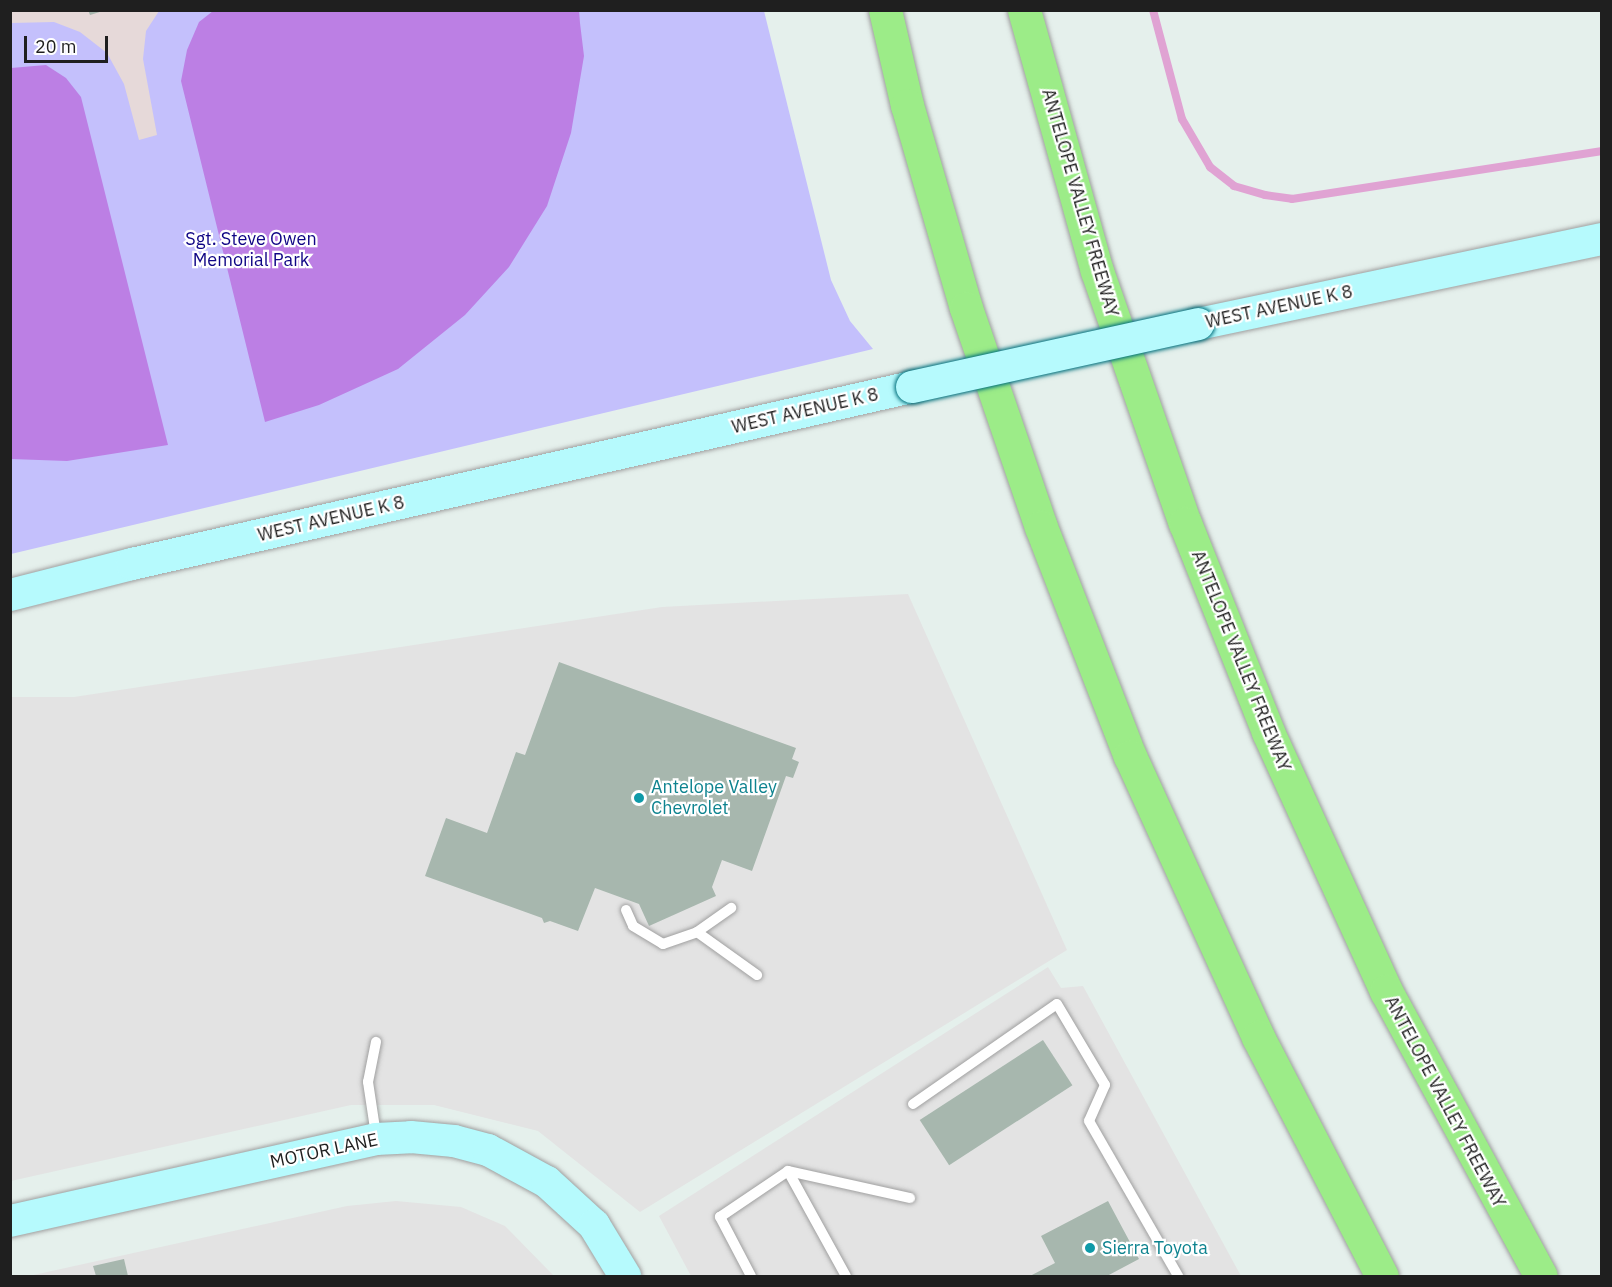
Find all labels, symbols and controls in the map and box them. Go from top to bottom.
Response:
scale bar [27,24,111,62]
text: 20 m [35,35,77,58]
street label: ANTELOPE VALLEY FREEWAY [1037,86,1123,320]
park label: Sgt. Steve Owen Memorial Park [185,229,317,272]
street label: WEST AVENUE K 8 [1204,281,1354,333]
street label: WEST AVENUE K 8 [730,384,880,438]
street label: WEST AVENUE K 8 [256,492,406,546]
street label: ANTELOPE VALLEY FREEWAY [1187,547,1295,775]
place label: Antelope Valley Chevrolet [651,777,777,820]
marker: Antelope Valley Chevrolet [632,791,646,805]
street label: ANTELOPE VALLEY FREEWAY [1380,993,1510,1211]
street label: MOTOR LANE [268,1129,380,1173]
place label: Sierra Toyota [1102,1237,1208,1259]
marker: Sierra Toyota [1083,1241,1097,1255]

